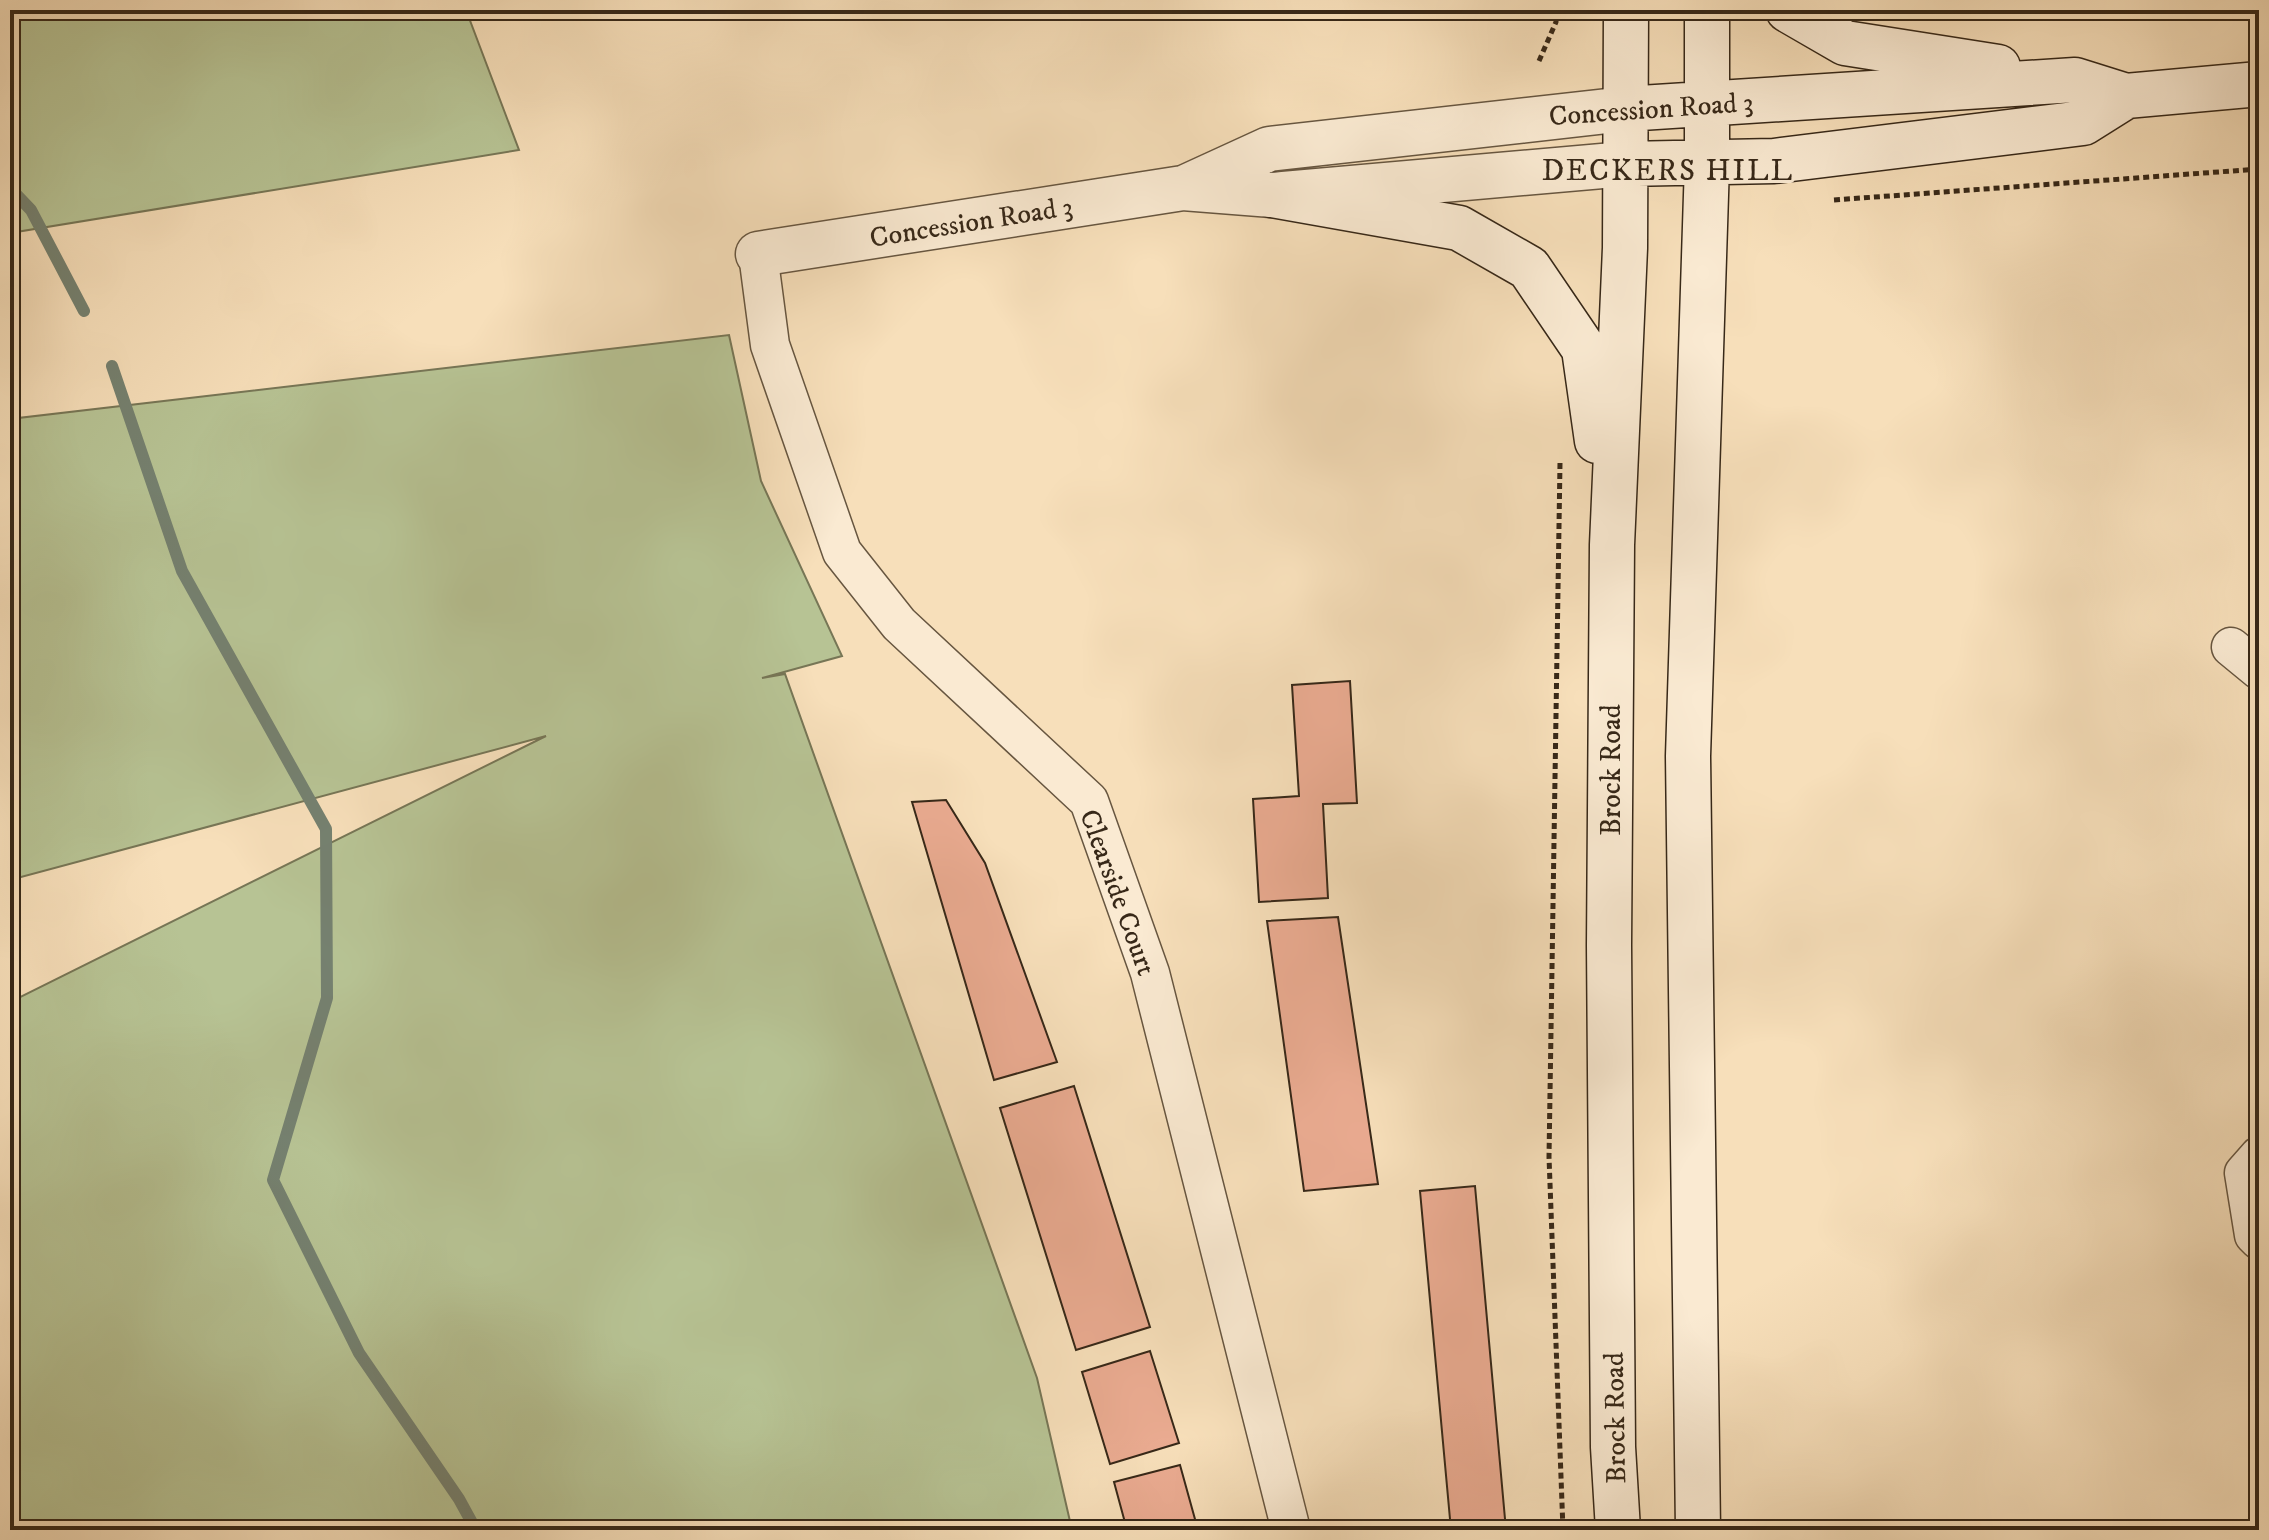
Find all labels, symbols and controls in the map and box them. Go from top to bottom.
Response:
street label: Concession Road 3 [1548,85,1755,134]
district label: DECKERS HILL [1542,153,1794,190]
street label: Concession Road 3 [867,189,1075,256]
street label: Brock Road [1594,704,1629,836]
street label: Clearside Court [1071,805,1164,980]
street label: Brock Road [1597,1352,1634,1484]

